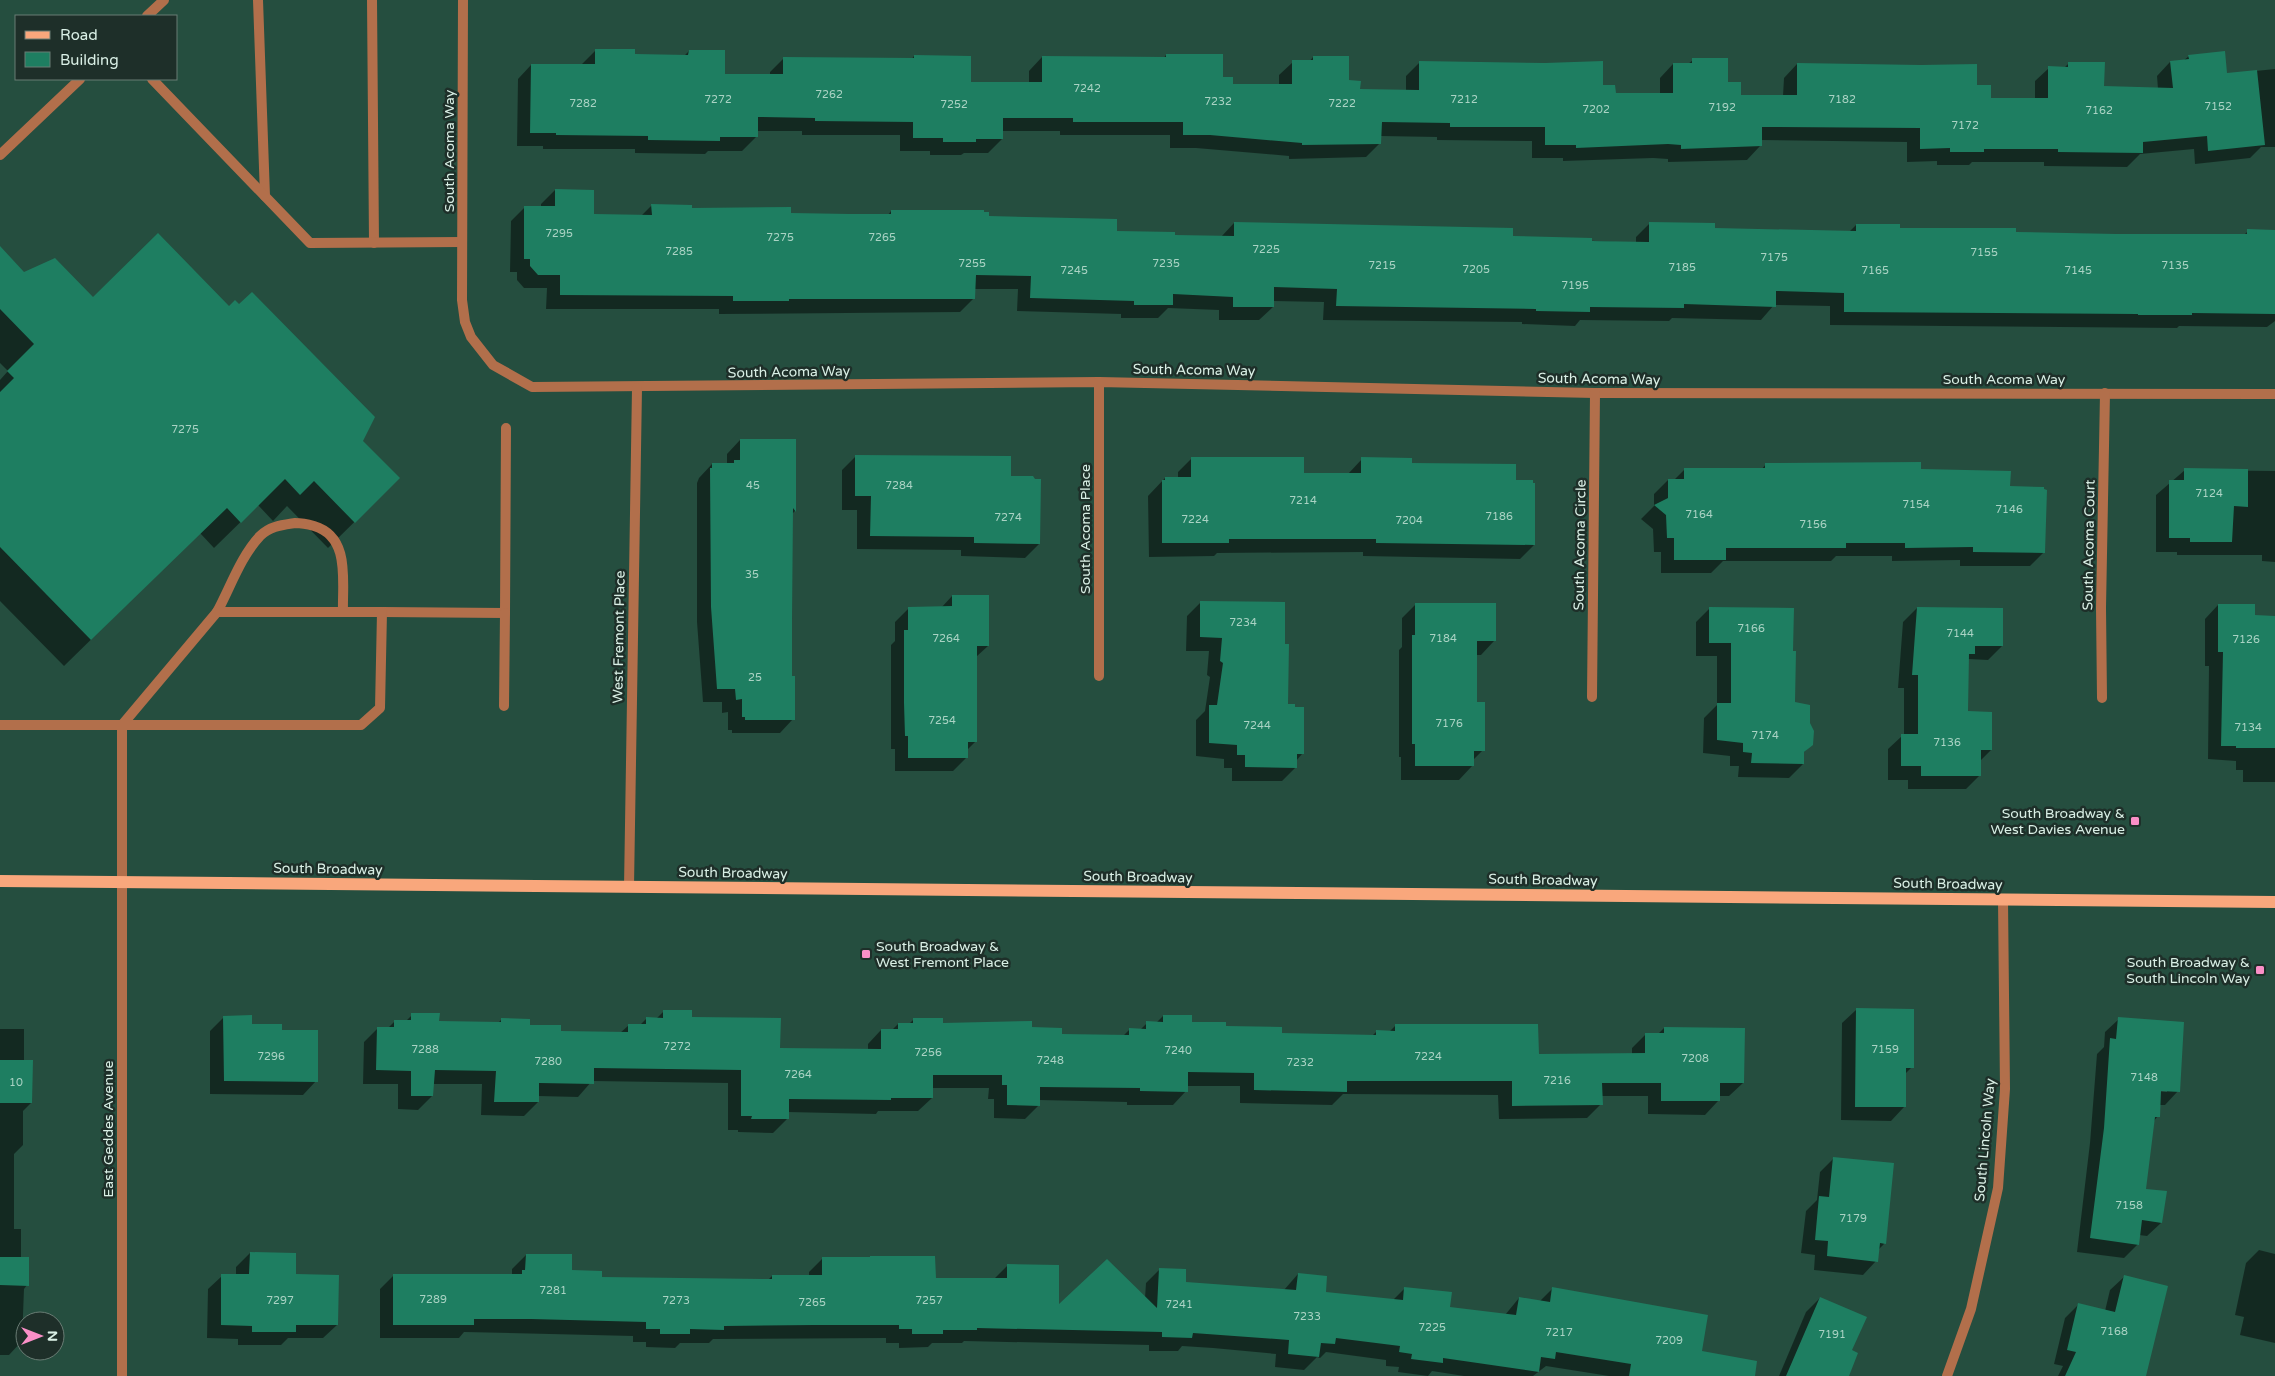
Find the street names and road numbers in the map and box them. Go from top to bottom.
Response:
street label: South Acoma Way [441,89,458,212]
street label: South Acoma Way [1133,360,1256,380]
street label: South Acoma Way [728,362,851,382]
street label: South Acoma Way [1538,369,1661,389]
street label: South Acoma Way [1943,371,2066,388]
street label: South Acoma Place [1077,464,1094,594]
street label: South Acoma Circle [1570,479,1590,611]
street label: South Acoma Court [2079,479,2099,611]
street label: West Fremont Place [609,570,629,704]
street label: South Broadway [273,860,383,878]
street label: South Broadway [678,864,788,882]
street label: South Broadway [1083,868,1193,886]
street label: South Broadway [1488,871,1598,889]
street label: South Broadway [1893,875,2003,893]
street label: East Geddes Avenue [100,1060,117,1197]
street label: South Lincoln Way [1971,1077,1999,1202]

